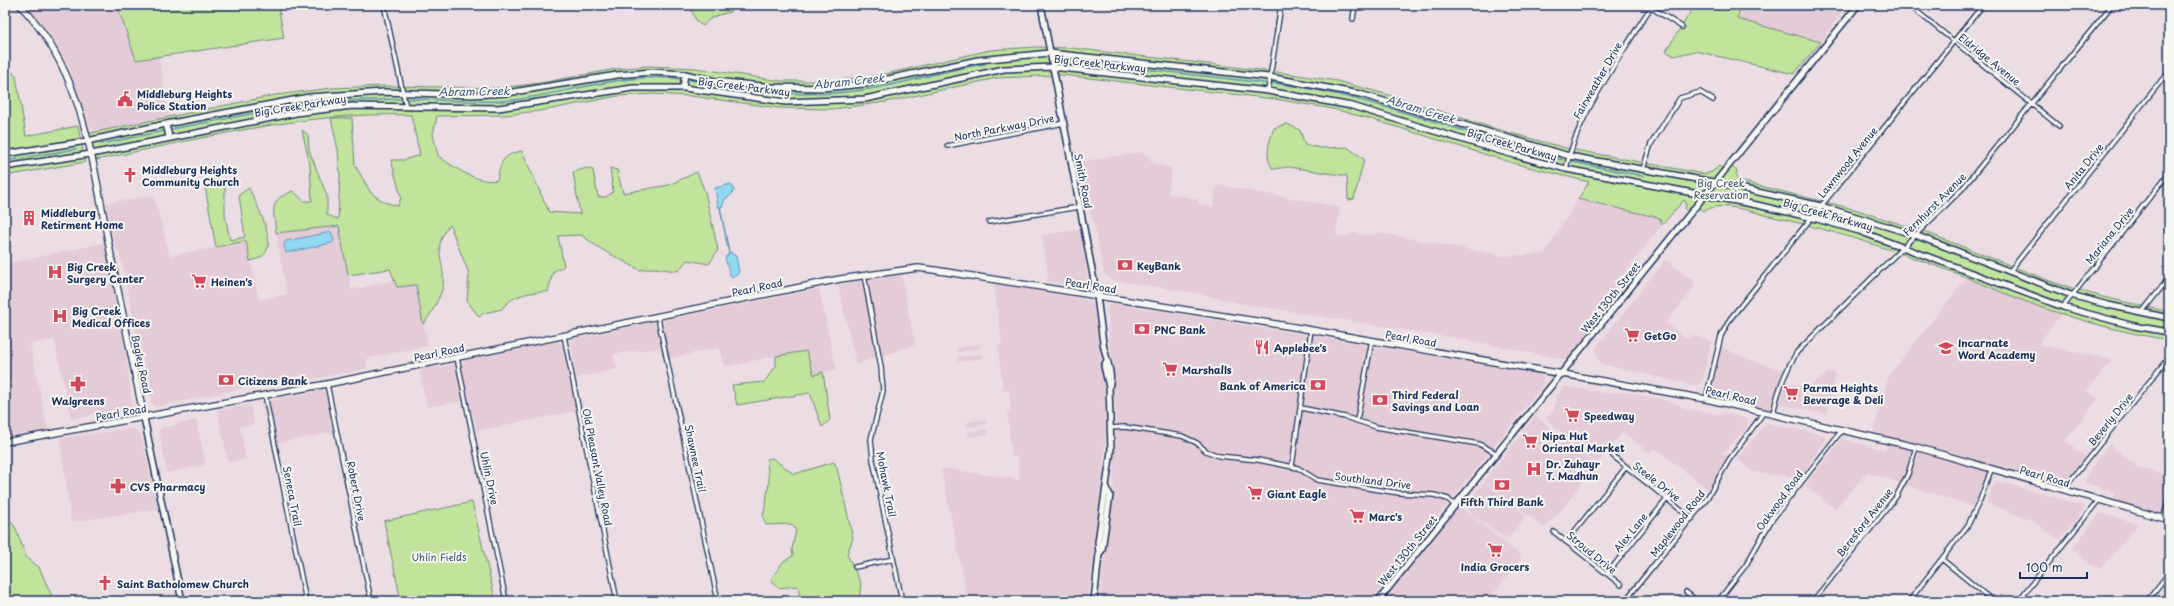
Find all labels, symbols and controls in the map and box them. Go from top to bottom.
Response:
street label: Eldridge Avenue [1956,29,2025,89]
street label: Fairweather Drive [1569,39,1625,121]
street label: Big Creek Parkway [1053,51,1147,76]
water label: Abram Creek [813,69,887,93]
street label: Big Creek Parkway [697,73,791,100]
water label: Abram Creek [438,82,511,100]
place label: Middleburg Heights Police Station [137,86,232,113]
public building icon: Middleburg Heights Police Station [116,90,134,108]
street label: Big Creek Parkway [253,90,347,121]
water label: Abram Creek [1384,90,1459,128]
street label: North Parkway Drive [953,110,1055,144]
street label: Lawnwood Avenue [1814,123,1881,201]
street label: Big Creek Parkway [1465,124,1559,165]
street label: Anita Drive [2060,140,2106,192]
street label: Smith Road [1071,152,1097,210]
place label: Middleburg Heights Community Church [142,162,239,190]
church icon: Middleburg Heights Community Church [121,166,139,184]
street label: Fernhurst Avenue [1899,169,1969,239]
park label: Big Creek Reservation [1693,175,1749,202]
street label: Big Creek Parkway [1781,194,1875,235]
street label: Mariana Drive [2081,203,2137,267]
place label: Middleburg Retirment Home [41,205,124,232]
building icon: Middleburg Retirment Home [20,209,38,227]
bank icon: KeyBank [1116,256,1134,274]
place label: KeyBank [1137,258,1181,274]
street label: West 130th Street [1577,258,1643,336]
place label: Big Creek Surgery Center [67,259,145,287]
hospital icon: Big Creek Surgery Center [46,263,64,281]
supermarket icon: Heinen's [190,272,208,290]
place label: Heinen's [211,274,253,289]
street label: Pearl Road [730,274,784,300]
street label: Pearl Road [1064,274,1118,296]
place label: Big Creek Medical Offices [72,303,150,330]
hospital icon: Big Creek Medical Offices [51,307,69,325]
bank icon: PNC Bank [1133,320,1151,338]
place label: PNC Bank [1154,322,1206,337]
street label: Pearl Road [1384,326,1438,350]
supermarket icon: GetGo [1623,326,1641,344]
place label: GetGo [1644,328,1676,343]
street label: Bagley Road [128,333,156,395]
place label: Incarnate Word Academy [1958,335,2036,362]
restaurant icon: Applebee's [1253,338,1271,356]
street label: Pearl Road [412,339,466,365]
school or university icon: Incarnate Word Academy [1937,339,1955,357]
place label: Applebee's [1274,340,1327,355]
supermarket icon: Marshalls [1161,360,1179,378]
place label: Marshalls [1182,362,1232,377]
bank icon: Citizens Bank [217,371,235,389]
place label: Citizens Bank [238,373,308,388]
pharmacy icon: Walgreens [69,375,87,393]
bank icon: Bank of America [1309,376,1327,394]
place label: Bank of America [1219,378,1306,393]
place label: Parma Heights Beverage & Deli [1803,380,1883,407]
street label: Pearl Road [1704,382,1758,408]
supermarket icon: Parma Heights Beverage & Deli [1782,384,1800,402]
place label: Third Federal Savings and Loan [1392,387,1479,414]
street label: Beverly Drive [2084,389,2136,449]
bank icon: Third Federal Savings and Loan [1371,391,1389,409]
place label: Walgreens [52,393,105,408]
street label: Pearl Road [94,400,148,424]
supermarket icon: Speedway [1563,406,1581,424]
street label: Old Pleasant Valley Road [578,407,617,527]
place label: Speedway [1584,408,1635,424]
street label: Shawnee Trail [681,423,711,493]
place label: Nipa Hut Oriental Market [1542,428,1625,455]
supermarket icon: Nipa Hut Oriental Market [1521,432,1539,450]
street label: Uhlin Drive [477,450,503,506]
street label: Mohawk Trail [873,450,901,518]
place label: Dr. Zuhayr T. Madhun [1546,456,1601,483]
street label: Steele Drive [1630,458,1684,504]
street label: Robert Drive [344,460,370,522]
hospital icon: Dr. Zuhayr T. Madhun [1525,460,1543,478]
street label: Pearl Road [2018,462,2072,490]
street label: Seneca Trail [280,465,306,528]
street label: Oakwood Road [1752,467,1806,533]
street label: Southland Drive [1334,468,1412,492]
bank icon: Fifth Third Bank [1493,476,1511,494]
pharmacy icon: CVS Pharmacy [109,477,127,495]
place label: CVS Pharmacy [130,479,205,494]
supermarket icon: Giant Eagle [1246,484,1264,502]
street label: Beresford Avenue [1832,484,1896,560]
place label: Giant Eagle [1267,486,1327,501]
street label: Maplewood Road [1646,486,1708,560]
place label: Fifth Third Bank [1460,494,1544,509]
supermarket icon: Marc's [1348,507,1366,525]
place label: Marc's [1369,509,1402,524]
street label: Alex Lane [1609,509,1651,555]
street label: West 130th Street [1374,511,1440,589]
street label: Stroud Drive [1564,527,1620,577]
supermarket icon: India Grocers [1486,541,1504,559]
park label: Uhlin Fields [411,549,467,564]
scale bar [2020,554,2087,580]
text: 100 m [2026,558,2063,576]
place label: India Grocers [1461,559,1529,574]
church icon: Saint Batholomew Church [96,574,114,592]
place label: Saint Batholomew Church [117,576,249,591]

